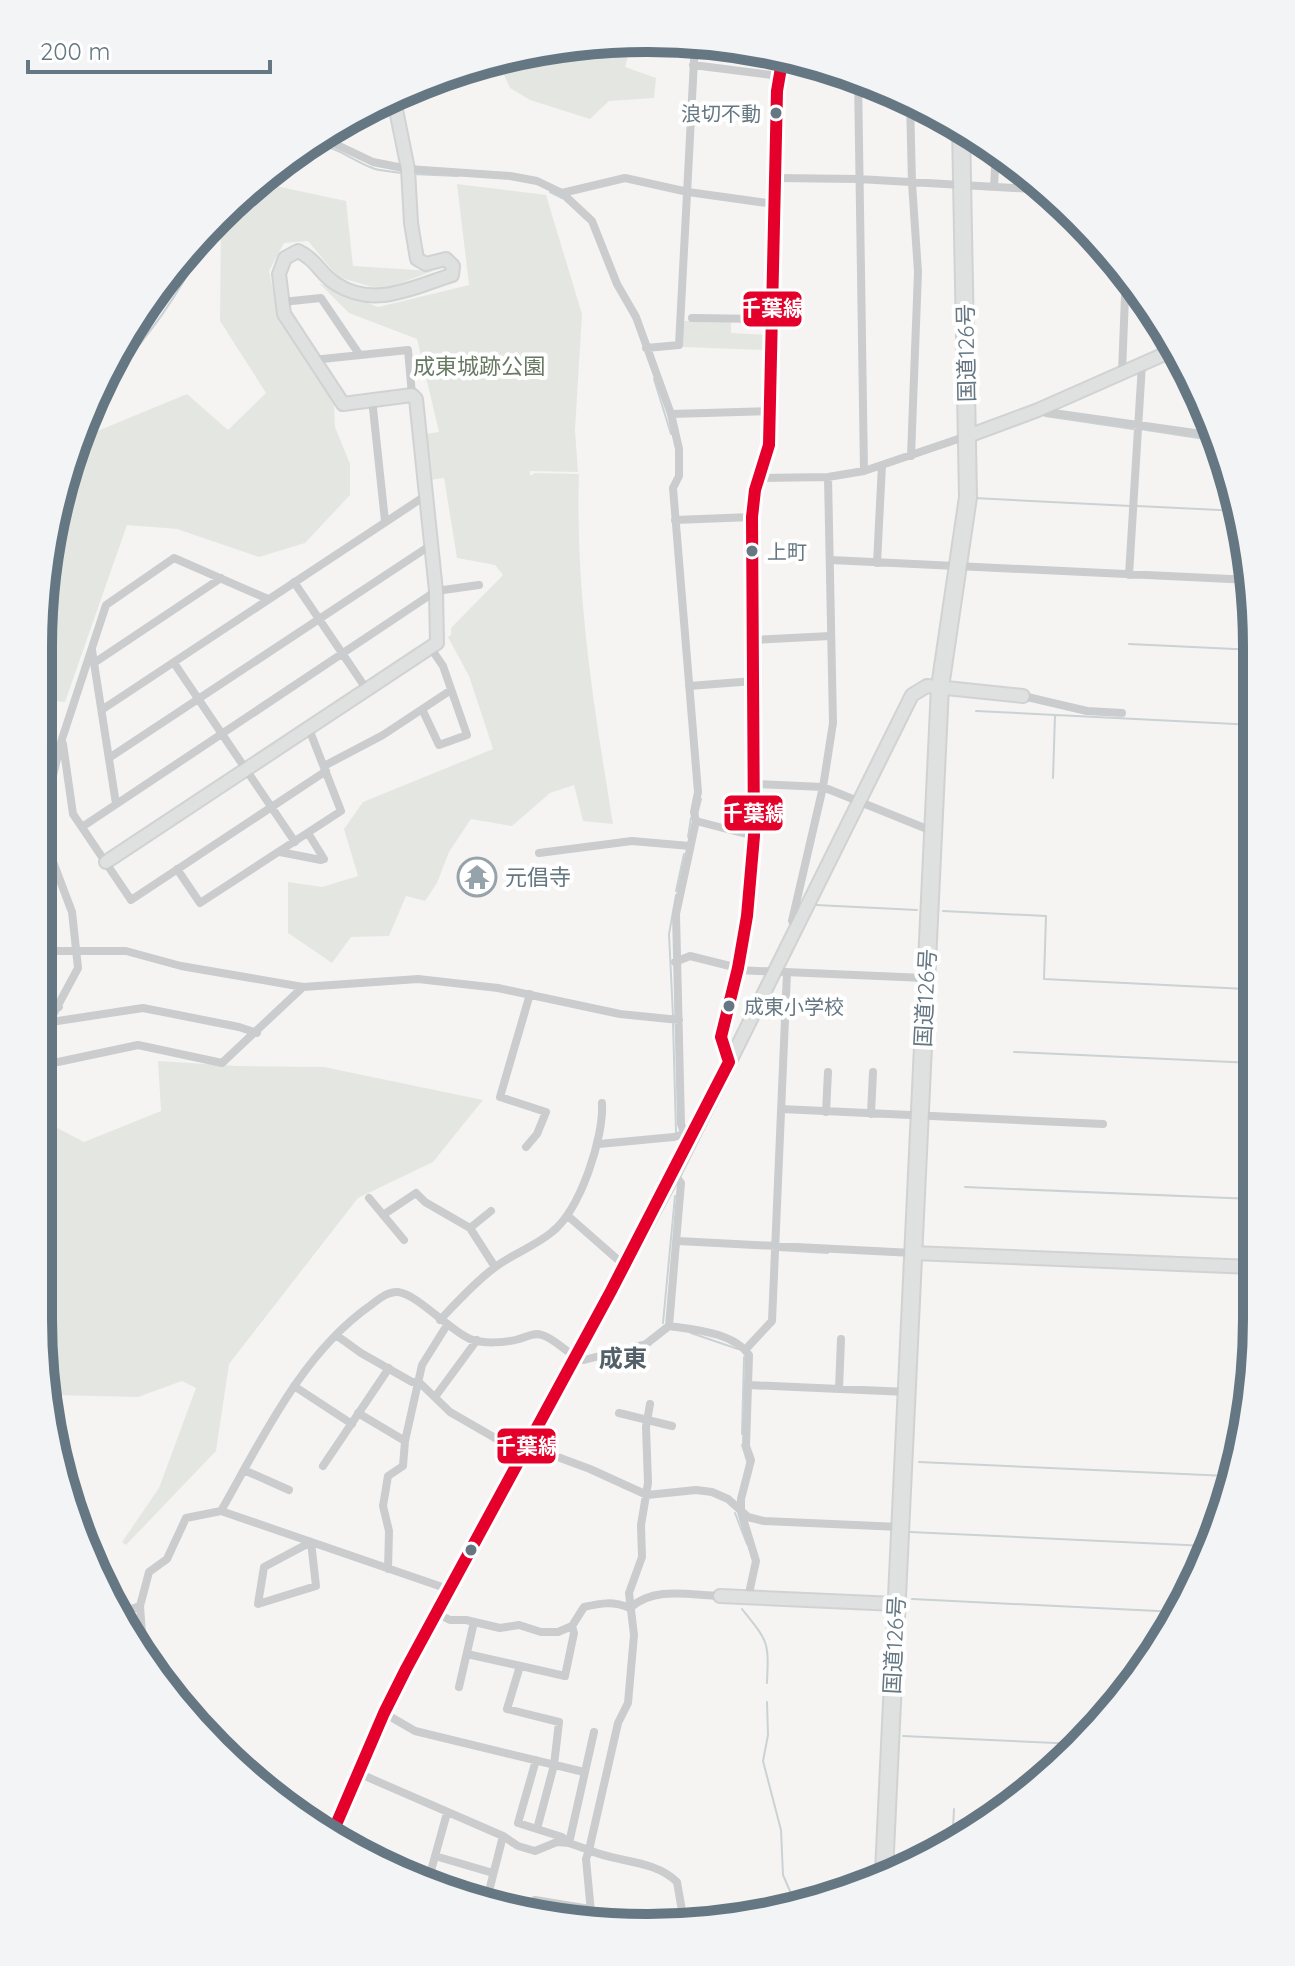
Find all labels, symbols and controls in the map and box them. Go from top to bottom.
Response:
scale bar [28,24,270,74]
text: 200 m [40,36,110,66]
place label: 浪切不動 [681,101,761,126]
marker: 浪切不動 [768,105,784,121]
line badge: 千葉線 [742,290,803,328]
text: 千葉線 [739,294,805,322]
street label: 国道126号 [951,304,981,402]
park label: 成東城跡公園 [413,352,545,380]
place label: 上町 [767,539,807,564]
marker: 上町 [744,543,760,559]
line badge: 千葉線 [723,794,784,832]
text: 千葉線 [721,799,787,827]
temple icon: 元倡寺 [456,856,498,898]
place label: 元倡寺 [505,863,571,891]
street label: 国道126号 [908,948,942,1048]
place label: 成東小学校 [744,994,844,1019]
marker: 成東小学校 [721,998,737,1014]
district label: 成東 [599,1343,647,1373]
line badge: 千葉線 [496,1427,557,1465]
text: 千葉線 [494,1432,560,1460]
unlabelled marker [463,1542,479,1558]
street label: 国道126号 [877,1595,911,1695]

